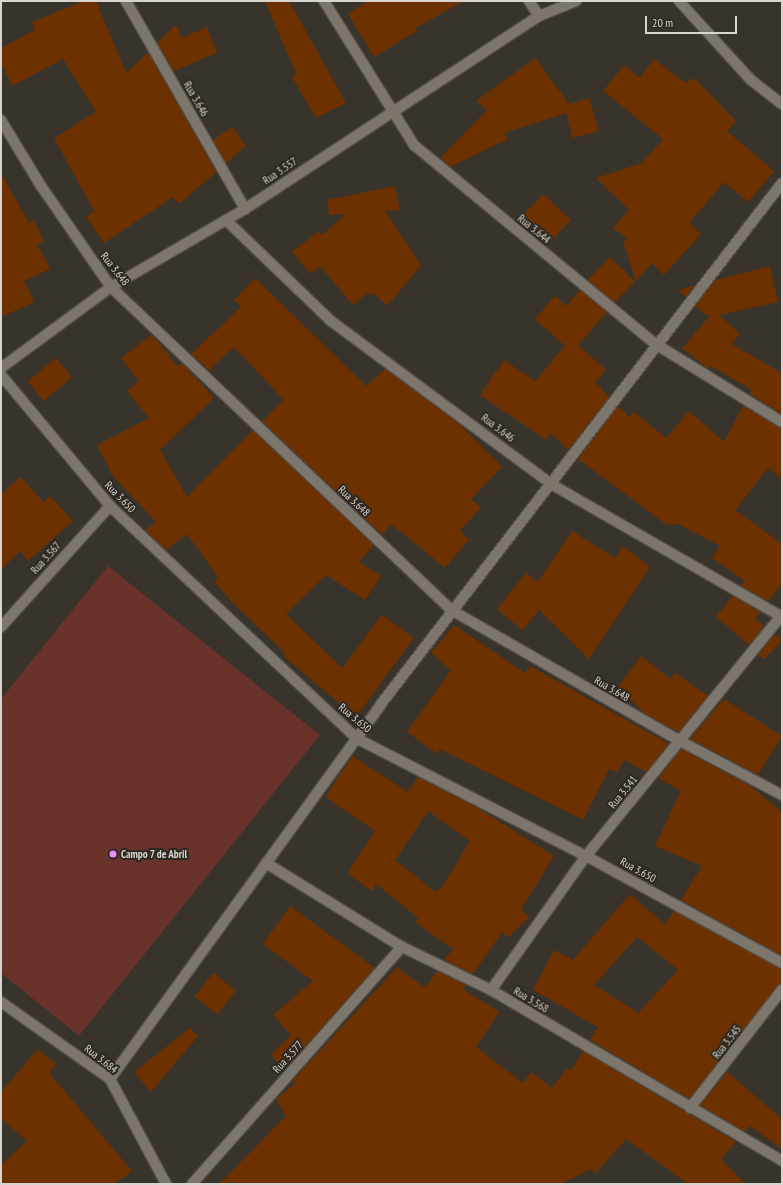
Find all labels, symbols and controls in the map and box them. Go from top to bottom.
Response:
scale bar [647,8,739,34]
text: 20 m [652,15,673,30]
street label: Rua 3.646 [181,79,211,119]
street label: Rua 3.557 [260,155,300,187]
street label: Rua 3.644 [515,212,553,246]
street label: Rua 3.648 [98,250,132,288]
street label: Rua 3.646 [479,411,517,445]
street label: Rua 3.650 [102,479,138,515]
street label: Rua 3.648 [335,483,373,519]
street label: Rua 3.567 [28,539,64,577]
street label: Rua 3.648 [592,674,632,704]
street label: Rua 3.650 [336,701,374,735]
street label: Rua 3.541 [606,773,640,811]
place label: Campo 7 de Abril [121,847,188,861]
marker: Campo 7 de Abril [108,849,118,859]
street label: Rua 3.650 [618,855,658,885]
street label: Rua 3.568 [511,984,551,1016]
street label: Rua 3.545 [710,1023,744,1061]
street label: Rua 3.577 [270,1038,306,1076]
street label: Rua 3.684 [82,1042,120,1076]

